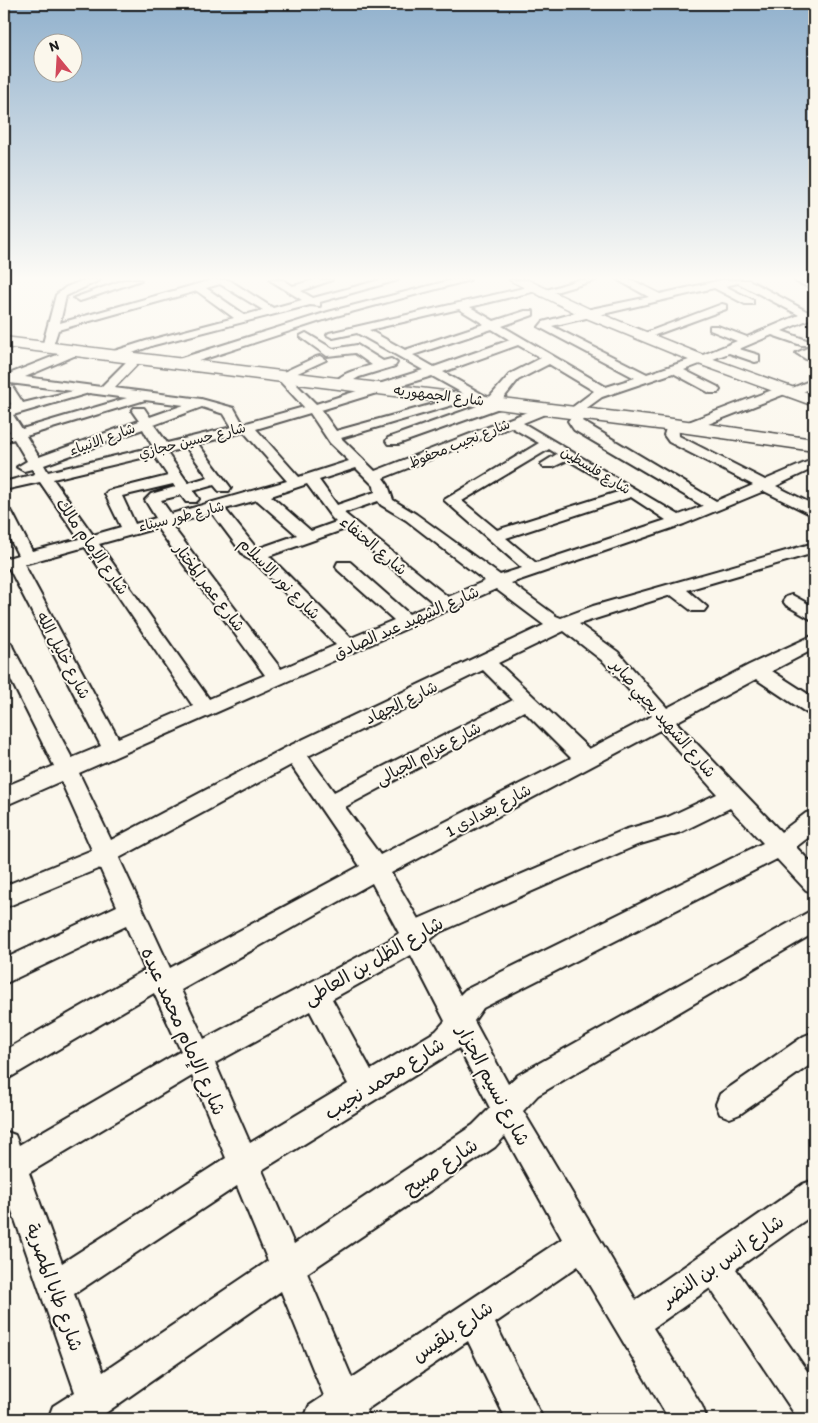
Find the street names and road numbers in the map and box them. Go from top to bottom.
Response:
street label: شارع الجمهوريه [393,382,485,410]
street label: شارع نجيب محفوظ [406,415,513,473]
street label: شارع حسين حجازي [137,419,248,464]
street label: شارع الانبياء [67,420,138,460]
street label: شارع فلسطين [557,443,634,499]
street label: شارع الإمام مالك [50,494,133,600]
street label: شارع طور سيناء [136,498,226,536]
street label: شارع الحنفاء [335,512,411,580]
street label: شارع نور الاسلام [233,534,324,625]
street label: شارع عمر المختار [167,538,249,636]
street label: شارع الشهيد عبد الصادق [330,582,483,665]
street label: شارع خليل الله [31,608,95,703]
street label: شارع الشهيد يحيي صابر [602,654,720,785]
street label: شارع الجهاد [362,677,442,730]
street label: شارع عزام الجبالى [372,718,485,792]
street label: شارع بغدادى 1 [442,780,535,843]
street label: شارع الظل بن العاطى [299,911,448,1012]
street label: شارع الإمام محمد عبده [133,944,231,1120]
street label: شارع نسيم الجزار [449,1019,535,1151]
street label: شارع محمد نجيب [320,1032,450,1126]
street label: شارع صبيح [399,1133,483,1201]
street label: شارع انس بن النضر [655,1209,789,1314]
street label: شارع طابا المصرية [19,1220,88,1355]
street label: شارع بلقيس [407,1296,498,1369]

